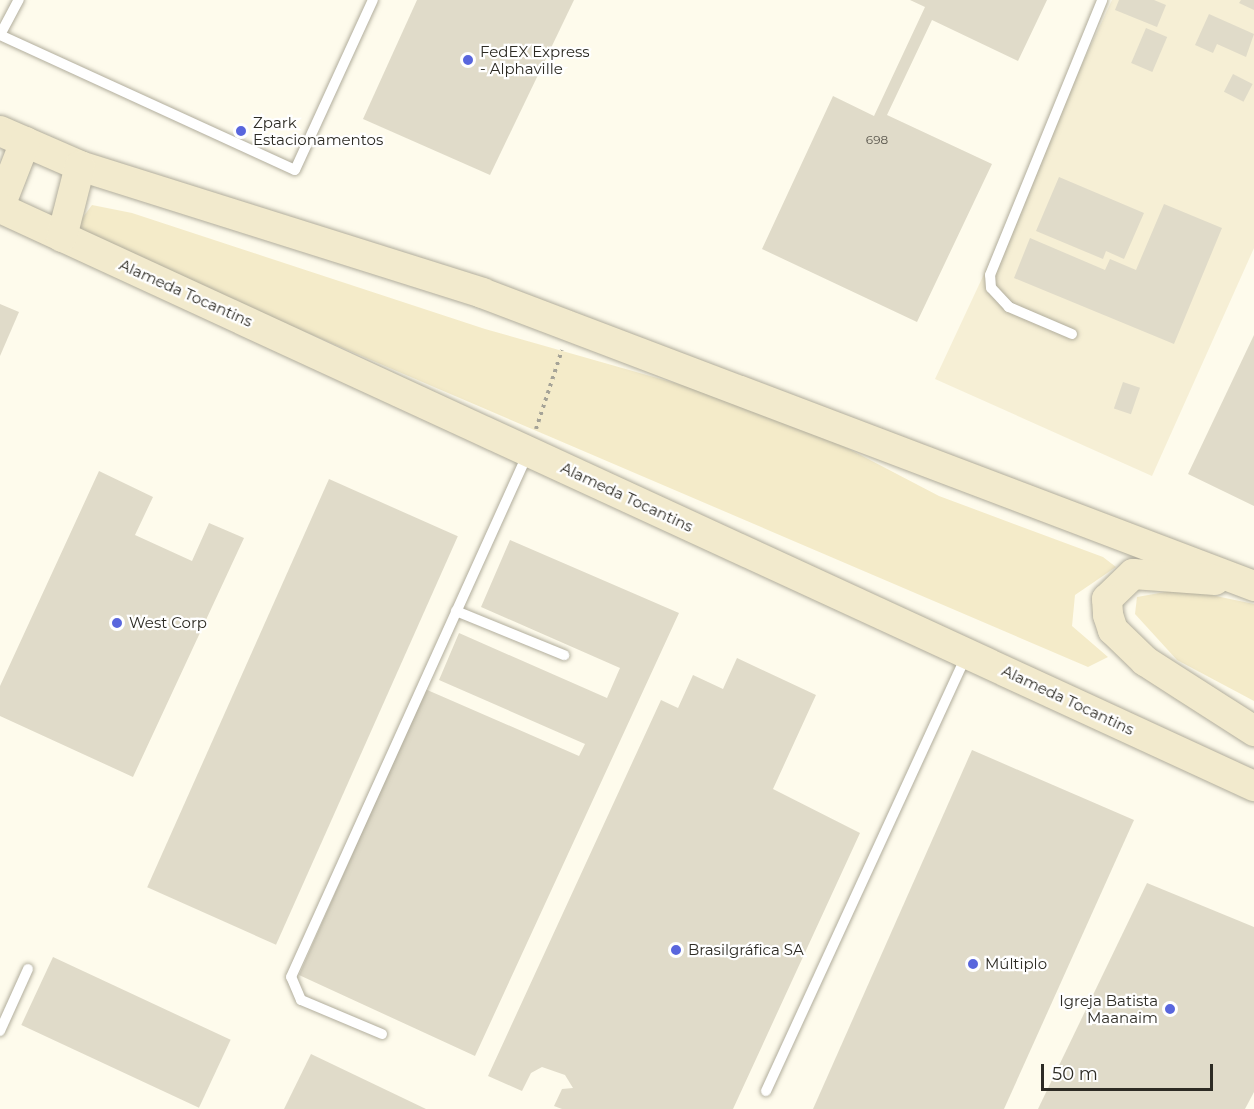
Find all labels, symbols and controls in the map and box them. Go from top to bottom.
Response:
place label: FedEX Express - Alphaville [480,42,590,77]
marker: FedEX Express - Alphaville [461,53,475,67]
place label: Zpark Estacionamentos [253,113,383,148]
marker: Zpark Estacionamentos [234,124,248,138]
house number: 698 [866,133,888,147]
street label: Alameda Tocantins [117,256,255,330]
street label: Alameda Tocantins [558,458,696,536]
place label: West Corp [129,614,207,632]
marker: West Corp [110,616,124,630]
street label: Alameda Tocantins [999,661,1137,739]
place label: Brasilgráfica SA [688,941,804,959]
marker: Brasilgráfica SA [669,943,683,957]
place label: Múltiplo [985,955,1047,973]
marker: Múltiplo [966,957,980,971]
place label: Igreja Batista Maanaim [1059,991,1158,1026]
marker: Igreja Batista Maanaim [1163,1002,1177,1016]
scale bar [1044,1052,1216,1090]
text: 50 m [1052,1063,1098,1085]

